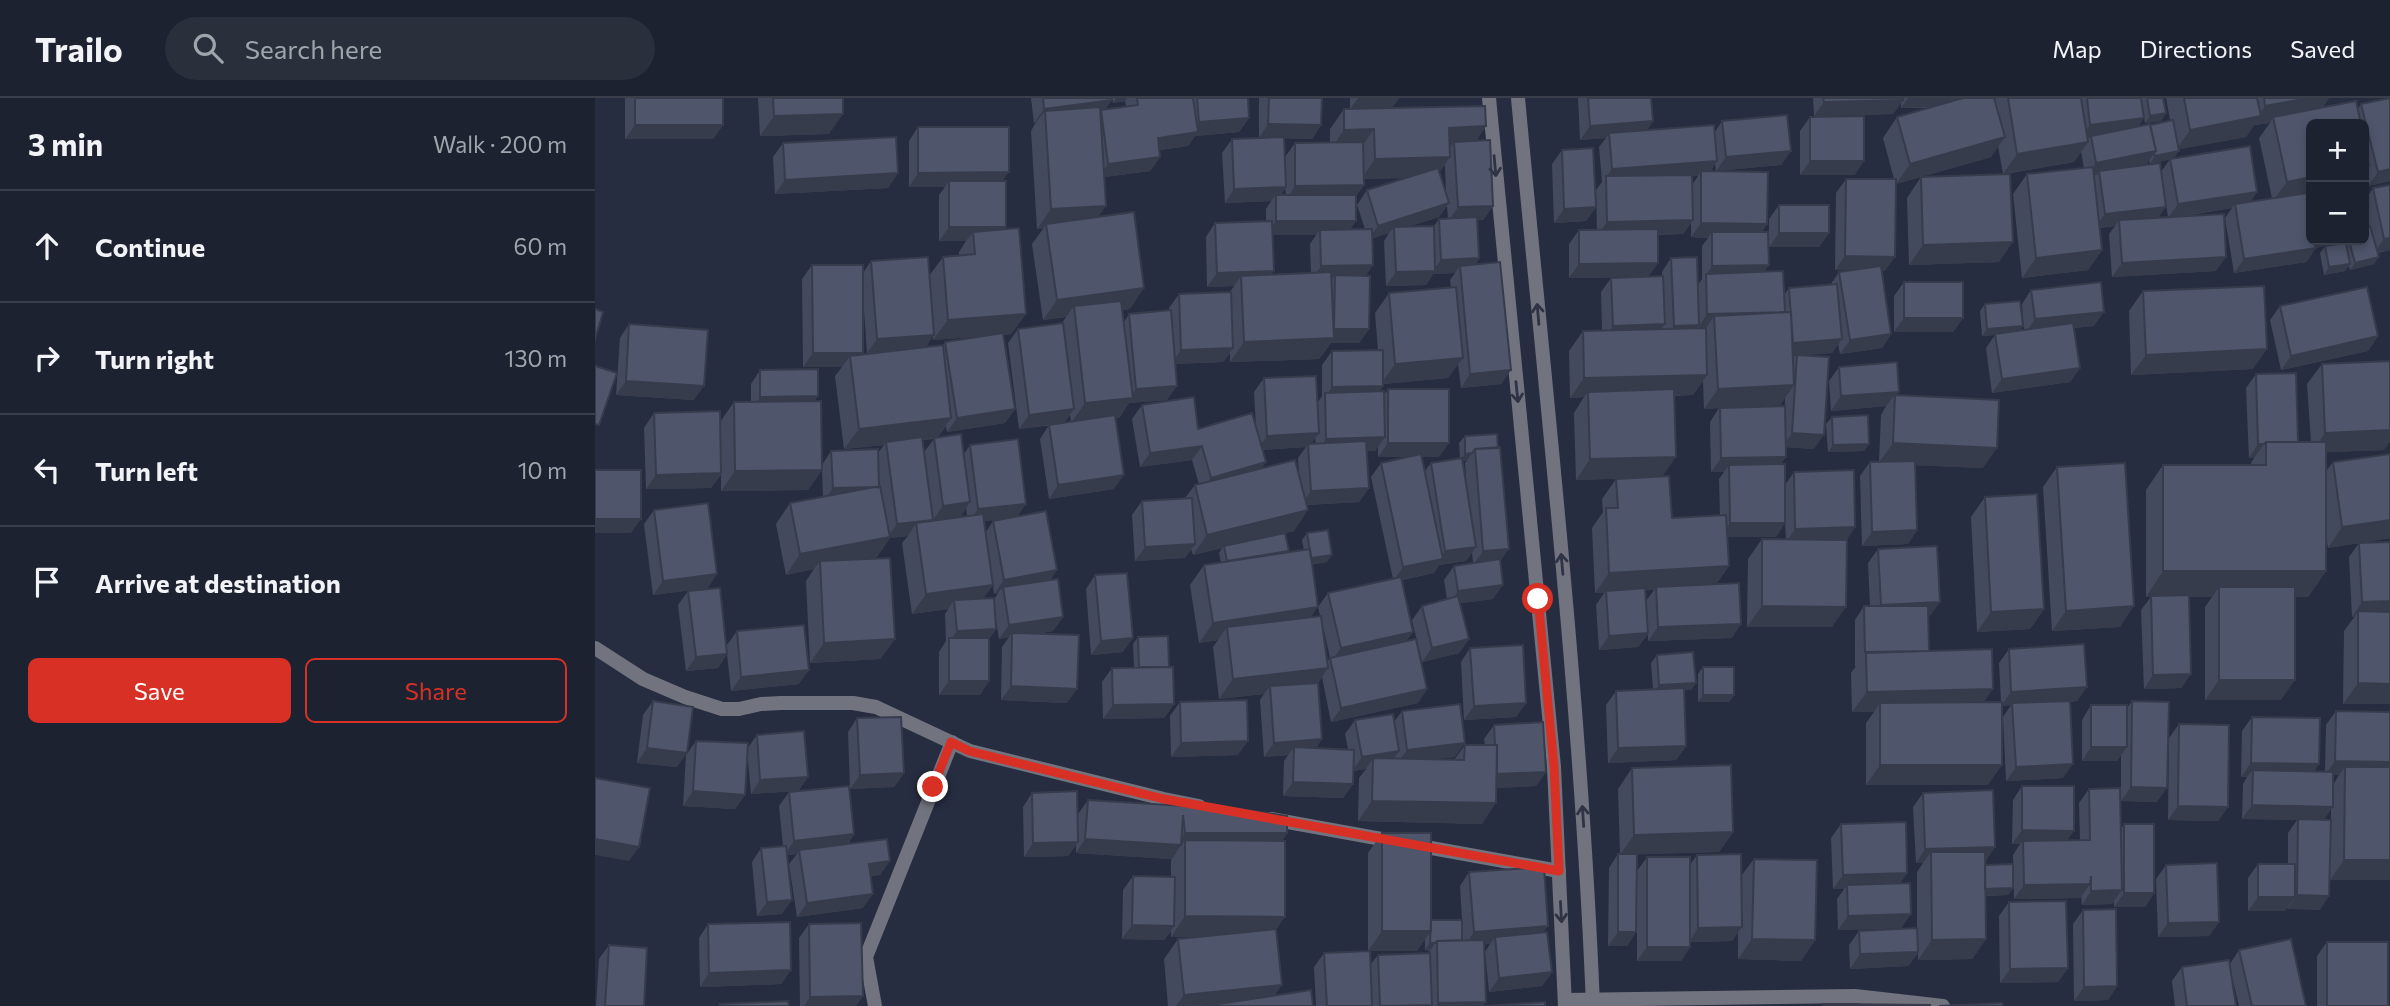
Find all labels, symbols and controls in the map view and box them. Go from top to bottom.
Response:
search box [165,17,655,80]
text: Trailo [35,28,123,69]
icon: search [189,29,227,67]
text: Search here [245,33,382,64]
text: Map [2052,34,2102,63]
text: Directions [2140,34,2252,63]
text: Saved [2290,34,2355,63]
map controls [2306,119,2369,245]
button: + [2306,119,2369,182]
text: 3 min [28,125,103,162]
text: Walk · 200 m [433,130,567,158]
one-way arrow [1489,154,1502,177]
button: − [2306,182,2369,245]
icon: ahead [28,227,66,265]
text: Continue [95,231,205,262]
text: 60 m [514,232,567,260]
one-way arrow [1531,303,1544,325]
icon: right [28,339,66,377]
text: Turn right [95,343,214,374]
text: 130 m [505,344,567,372]
one-way arrow [1511,381,1524,403]
icon: left [28,451,66,489]
text: Turn left [95,455,198,486]
text: 10 m [518,456,567,484]
one-way arrow [1555,554,1568,576]
icon: arrive [28,563,66,601]
text: Arrive at destination [95,567,341,598]
route start [1522,583,1553,614]
button: Save [28,658,291,723]
button: Share [305,658,567,723]
route end [917,771,948,802]
one-way arrow [1576,805,1589,827]
one-way arrow [1554,900,1567,923]

